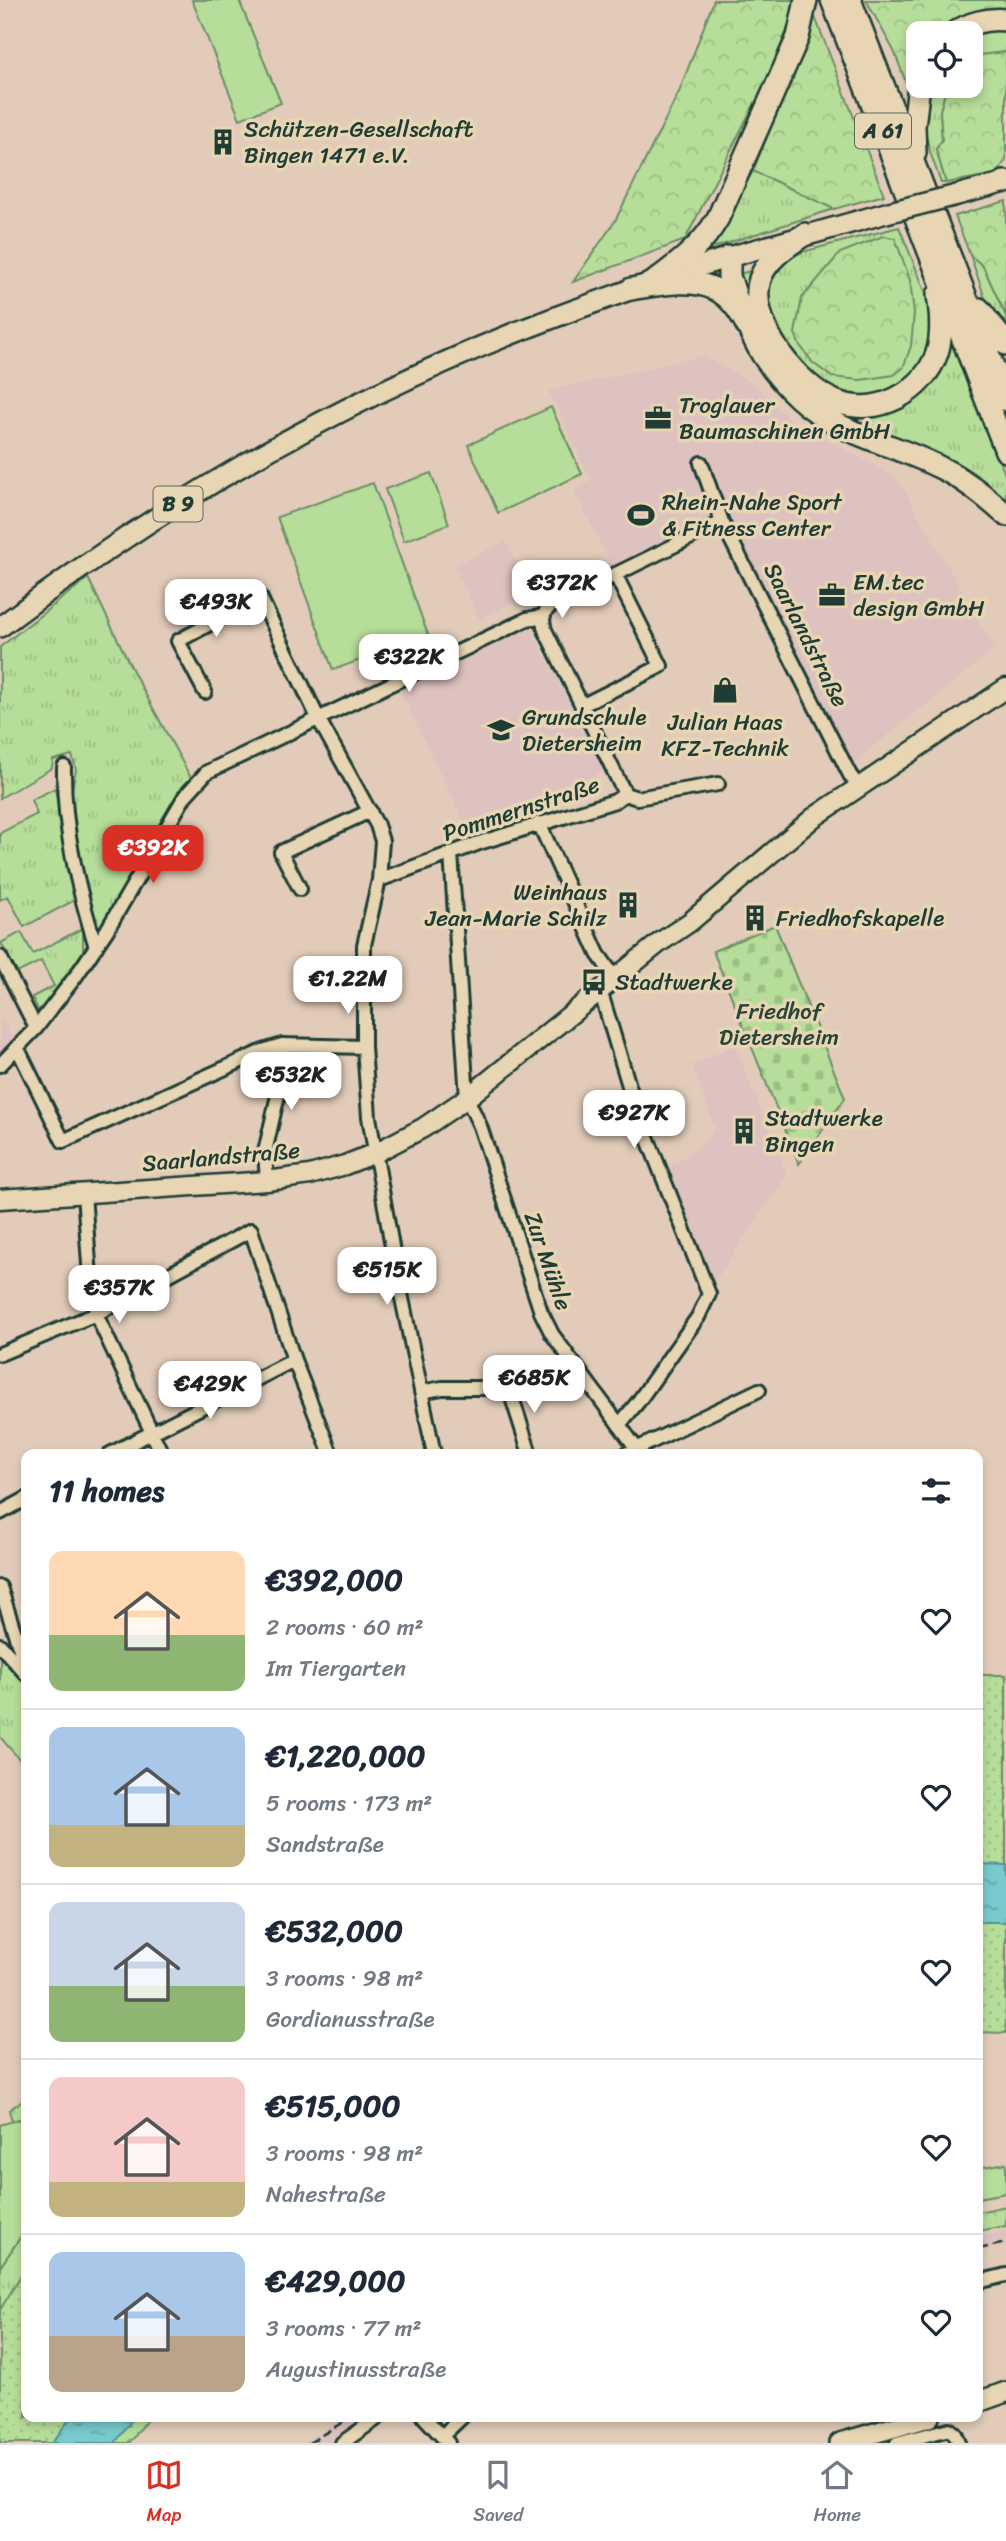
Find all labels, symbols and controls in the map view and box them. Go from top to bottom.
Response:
map controls [906,21,983,98]
button: locate [906,21,983,98]
place label: Schützen-Gesellschaft Bingen 1471 e.V. [244,109,474,176]
road number: A 61 [855,114,911,148]
building icon: Schützen-Gesellschaft Bingen 1471 e.V. [208,127,238,157]
place label: Troglauer Baumaschinen GmbH [679,385,891,452]
office icon: Troglauer Baumaschinen GmbH [643,403,673,433]
place label: Rhein-Nahe Sport & Fitness Center [662,482,843,549]
road number: B 9 [154,486,202,522]
sports icon: Rhein-Nahe Sport & Fitness Center [626,500,656,530]
street label: Saarlandstraße [752,555,860,715]
pin: €372K [513,560,611,620]
text: €372K [528,562,596,603]
place label: EM.tec design GmbH [853,562,985,629]
pin: €493K [167,580,265,639]
office icon: EM.tec design GmbH [817,580,847,610]
text: €493K [181,581,251,622]
pin: €322K [360,634,458,694]
text: €322K [375,636,443,677]
shop icon: Julian Haas KFZ-Technik [710,675,740,705]
place label: Grundschule Dietersheim [522,697,647,764]
place label: Julian Haas KFZ-Technik [661,702,790,769]
school or university icon: Grundschule Dietersheim [486,715,516,745]
street label: Pommernstraße [437,764,605,854]
pin: €392K [104,826,202,885]
text: €392K [118,827,188,868]
place label: Weinhaus Jean-Marie Schilz [424,872,608,939]
building icon: Weinhaus Jean-Marie Schilz [613,890,643,920]
place label: Friedhofskapelle [776,898,944,939]
building icon: Friedhofskapelle [740,903,770,933]
pin: €1.22M [291,956,405,1016]
text: €1.22M [309,958,387,999]
place label: Stadtwerke [615,962,733,1003]
bus stop icon: Stadtwerke [579,967,609,997]
park label: Friedhof Dietersheim [719,991,839,1058]
pin: €532K [242,1052,340,1112]
text: €532K [256,1054,326,1095]
pin: €927K [585,1090,683,1150]
text: €927K [599,1092,669,1133]
place label: Stadtwerke Bingen [765,1098,883,1165]
building icon: Stadtwerke Bingen [729,1116,759,1146]
street label: Saarlandstraße [140,1130,302,1184]
street label: Zur Mühle [512,1206,584,1316]
pin: €515K [338,1248,436,1307]
text: €515K [353,1249,421,1290]
pin: €357K [70,1266,168,1325]
text: €357K [84,1267,154,1308]
pin: €685K [485,1356,583,1415]
text: €685K [499,1357,569,1398]
pin: €429K [161,1362,259,1421]
text: €429K [174,1363,246,1404]
text: 11 homes [49,1464,164,1518]
icon: filters [917,1472,955,1510]
text: €392,000 [266,1553,403,1607]
icon: home [105,1579,189,1663]
icon: heart [917,1602,955,1640]
text: 2 rooms · 60 m² [266,1607,424,1648]
text: Im Tiergarten [266,1648,406,1689]
text: €1,220,000 [266,1729,425,1783]
icon: home [105,1755,189,1839]
icon: heart [917,1778,955,1816]
text: 5 rooms · 173 m² [266,1783,432,1824]
text: Sandstraße [266,1824,384,1865]
text: €532,000 [266,1904,403,1958]
icon: home [105,1930,189,2014]
icon: heart [917,1953,955,1991]
text: 3 rooms · 98 m² [266,1958,423,1999]
text: Gordianusstraße [266,1999,435,2040]
text: €515,000 [266,2079,400,2133]
icon: home [105,2105,189,2189]
icon: heart [917,2128,955,2166]
text: 3 rooms · 98 m² [266,2133,423,2174]
text: Nahestraße [266,2174,386,2215]
text: €429,000 [266,2254,405,2308]
icon: home [105,2280,189,2364]
icon: heart [917,2303,955,2341]
text: 3 rooms · 77 m² [266,2308,422,2349]
text: Augustinusstraße [266,2349,446,2390]
tab: Map [145,2456,183,2531]
tab: Saved [473,2456,523,2531]
tab: Home [813,2456,861,2531]

